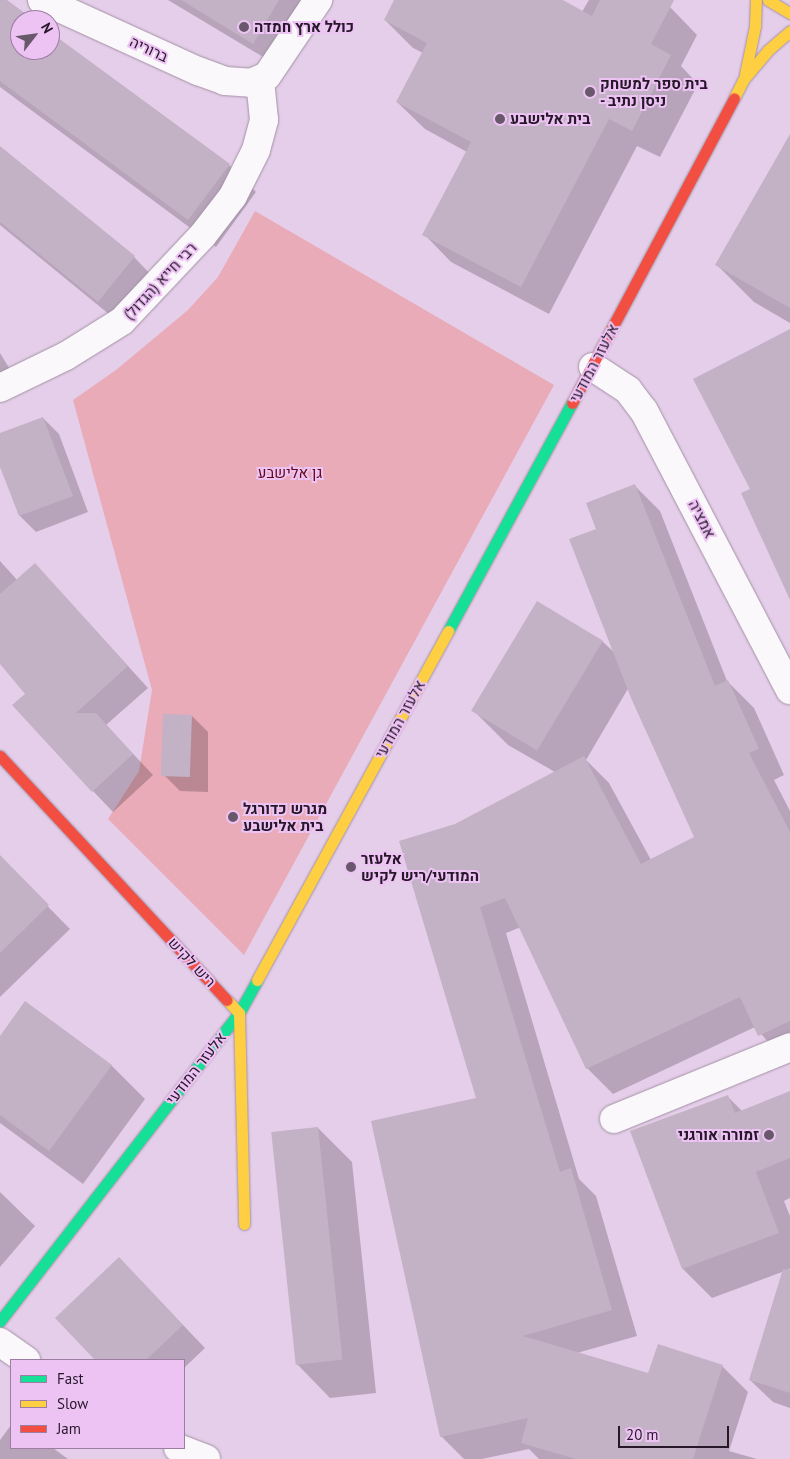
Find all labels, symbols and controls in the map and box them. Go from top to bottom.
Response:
north arrow [10,10,60,60]
place label: כולל ארץ חמדה [254,18,354,36]
text: N [37,20,57,36]
marker: כולל ארץ חמדה [238,21,250,33]
street label: ברוריה [127,32,171,66]
place label: בית ספר למשחק - ניסן נתיב [600,74,708,109]
marker: בית ספר למשחק - ניסן נתיב [584,86,596,98]
place label: בית אלישבע [510,110,590,128]
marker: בית אלישבע [494,113,506,125]
street label: רבי חייא (הגדול) [120,239,200,323]
street label: אלעזר המודעי [566,321,622,405]
park label: גן אלישבע [258,464,322,482]
street label: אמציה [685,497,719,541]
street label: אלעזר המודעי [371,677,429,761]
place label: מגרש כדורגל בית אלישבע [243,799,327,834]
marker: מגרש כדורגל בית אלישבע [227,811,239,823]
place label: אלעזר המודעי/ריש לקיש [361,849,479,884]
marker: אלעזר המודעי/ריש לקיש [345,861,357,873]
street label: ריש לקיש [165,933,219,991]
street label: אלעזר המודעי [162,1028,230,1108]
place label: זמורה אורגני [678,1126,759,1144]
marker: זמורה אורגני [763,1129,775,1141]
legend [10,1359,185,1449]
text: Fast [57,1369,84,1388]
text: Slow [57,1394,88,1413]
scale bar [620,1416,731,1448]
text: Jam [57,1419,81,1438]
text: 20 m [626,1425,659,1444]

